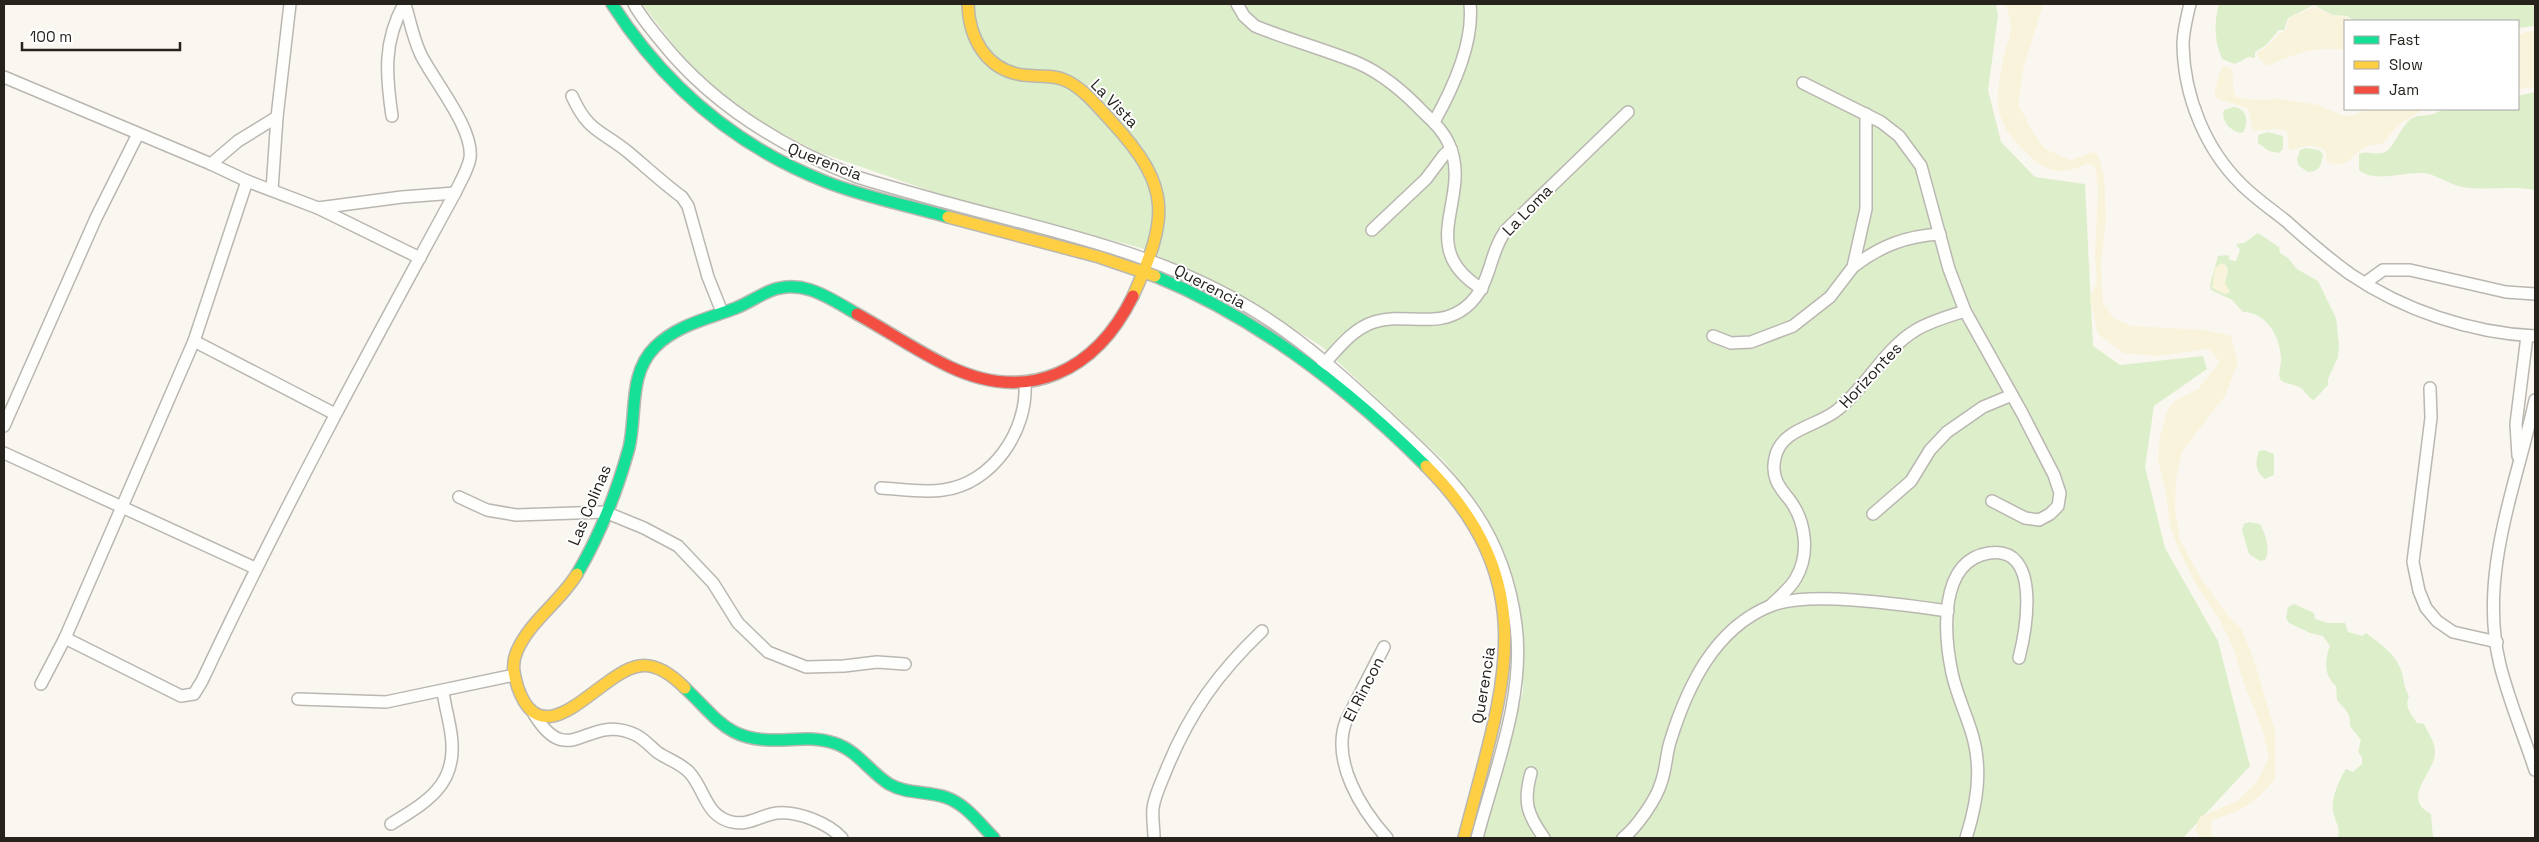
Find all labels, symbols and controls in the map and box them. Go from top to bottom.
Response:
scale bar [22,20,180,52]
legend [2344,20,2519,110]
text: 100 m [30,27,72,46]
text: Fast [2389,30,2420,49]
text: Slow [2389,55,2423,74]
street label: La Vista [1086,74,1143,132]
text: Jam [2389,80,2419,99]
street label: Querencia [785,138,865,185]
street label: La Loma [1498,180,1557,241]
street label: Querencia [1170,259,1249,313]
street label: Horizontes [1834,338,1906,413]
street label: Las Colinas [563,462,616,549]
street label: Querencia [1467,645,1500,725]
street label: El Rincon [1338,653,1389,725]

